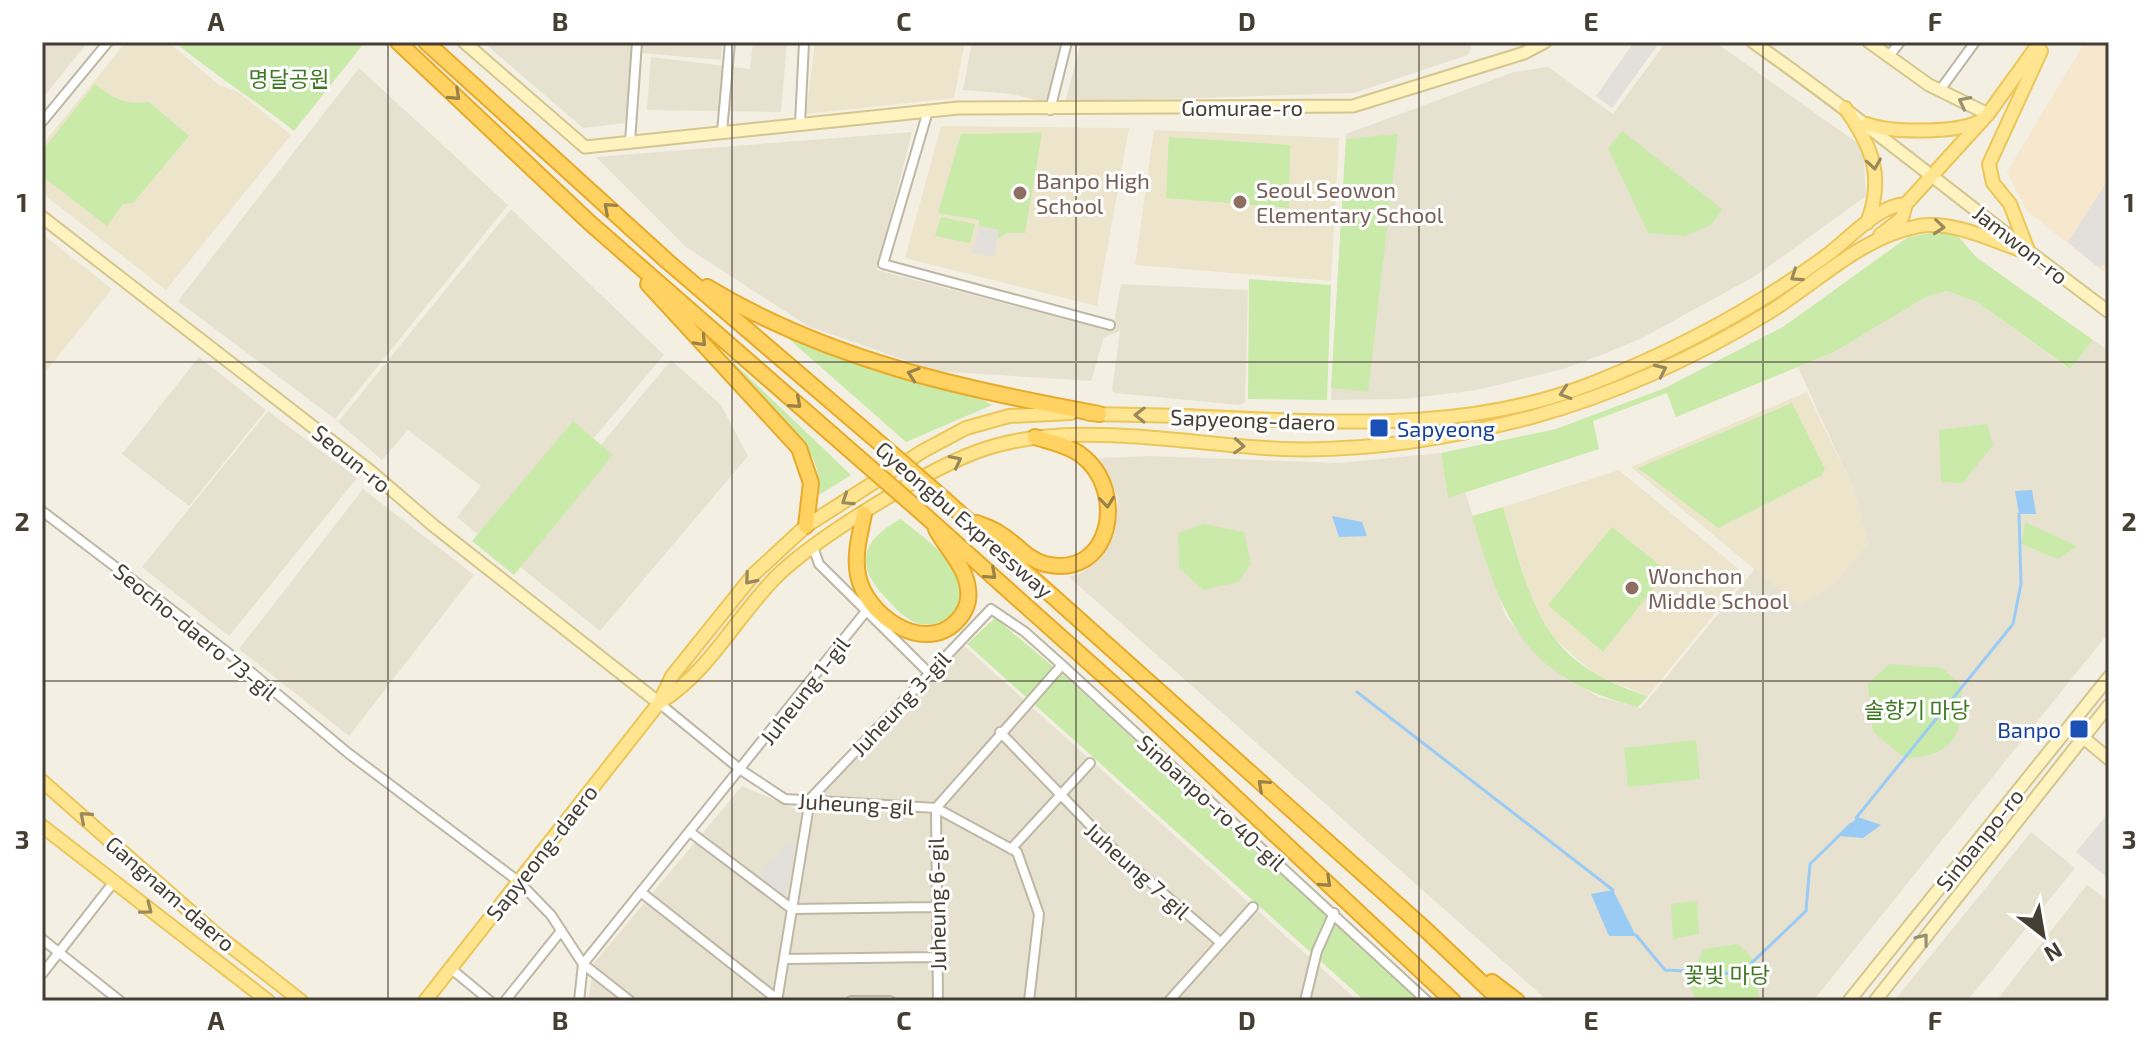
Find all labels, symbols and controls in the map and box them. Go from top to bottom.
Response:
text: A [208,5,225,36]
text: B [552,5,568,36]
text: C [896,5,912,36]
text: D [1238,5,1256,36]
text: E [1583,5,1599,36]
text: F [1928,5,1942,36]
park label: 명달공원 [249,65,329,91]
one-way arrow [446,86,460,100]
street label: Gomurae-ro [1181,94,1303,120]
one-way arrow [1958,97,1972,112]
one-way arrow [1865,157,1882,170]
place label: Banpo High School [1036,167,1150,218]
place label: Seoul Seowon Elementary School [1256,176,1444,227]
marker: Banpo High School [1011,184,1029,202]
text: 1 [16,186,28,217]
text: 1 [2123,186,2135,217]
marker: Seoul Seowon Elementary School [1231,193,1249,211]
street label: Jamwon-ro [1968,199,2074,289]
one-way arrow [604,203,618,218]
one-way arrow [1933,218,1946,235]
one-way arrow [1790,267,1804,282]
one-way arrow [692,331,706,346]
one-way arrow [1653,363,1668,379]
one-way arrow [907,368,921,384]
one-way arrow [1558,384,1572,400]
one-way arrow [787,393,801,408]
street label: Sapyeong-daero [1170,403,1336,435]
one-way arrow [1133,407,1146,424]
place label: Sapyeong [1397,415,1495,441]
marker: Sapyeong [1368,417,1390,439]
street label: Seoun-ro [308,419,396,497]
street label: Gyeongbu Expressway [871,435,1059,603]
one-way arrow [1233,437,1246,454]
one-way arrow [947,455,962,471]
one-way arrow [841,490,855,505]
one-way arrow [1099,496,1116,509]
text: 2 [14,505,30,536]
text: 2 [2121,505,2137,536]
street label: Seocho-daero 73-gil [109,557,283,705]
place label: Wonchon Middle School [1648,562,1789,613]
one-way arrow [981,564,996,579]
one-way arrow [745,570,760,585]
marker: Wonchon Middle School [1623,579,1641,597]
street label: Juheung 1-gil [754,630,855,749]
street label: Juheung 3-gil [845,645,955,761]
park label: 솔향기 마당 [1864,696,1970,722]
place label: Banpo [1997,716,2061,742]
marker: Banpo [2068,718,2090,740]
street label: Sinbanpo-ro 40-gil [1133,729,1292,876]
street label: Sapyeong-daero [480,779,602,925]
one-way arrow [1258,779,1272,794]
street label: Sinbanpo-ro [1930,783,2028,895]
street label: Juheung-gil [797,787,915,819]
one-way arrow [80,813,94,827]
street label: Juheung 7-gil [1080,816,1196,924]
text: 3 [15,823,29,854]
text: 3 [2122,823,2136,854]
street label: Gangnam-daero [101,830,241,956]
street label: Juheung 6-gil [922,836,950,971]
one-way arrow [1317,873,1332,887]
north arrow [2003,895,2083,975]
one-way arrow [138,899,153,913]
one-way arrow [1913,934,1927,948]
text: N [2040,938,2067,968]
park label: 꽃빛 마당 [1684,961,1770,987]
text: A [208,1004,225,1035]
text: B [552,1004,568,1035]
text: C [896,1004,912,1035]
text: D [1238,1004,1256,1035]
text: E [1583,1004,1599,1035]
text: F [1928,1004,1942,1035]

